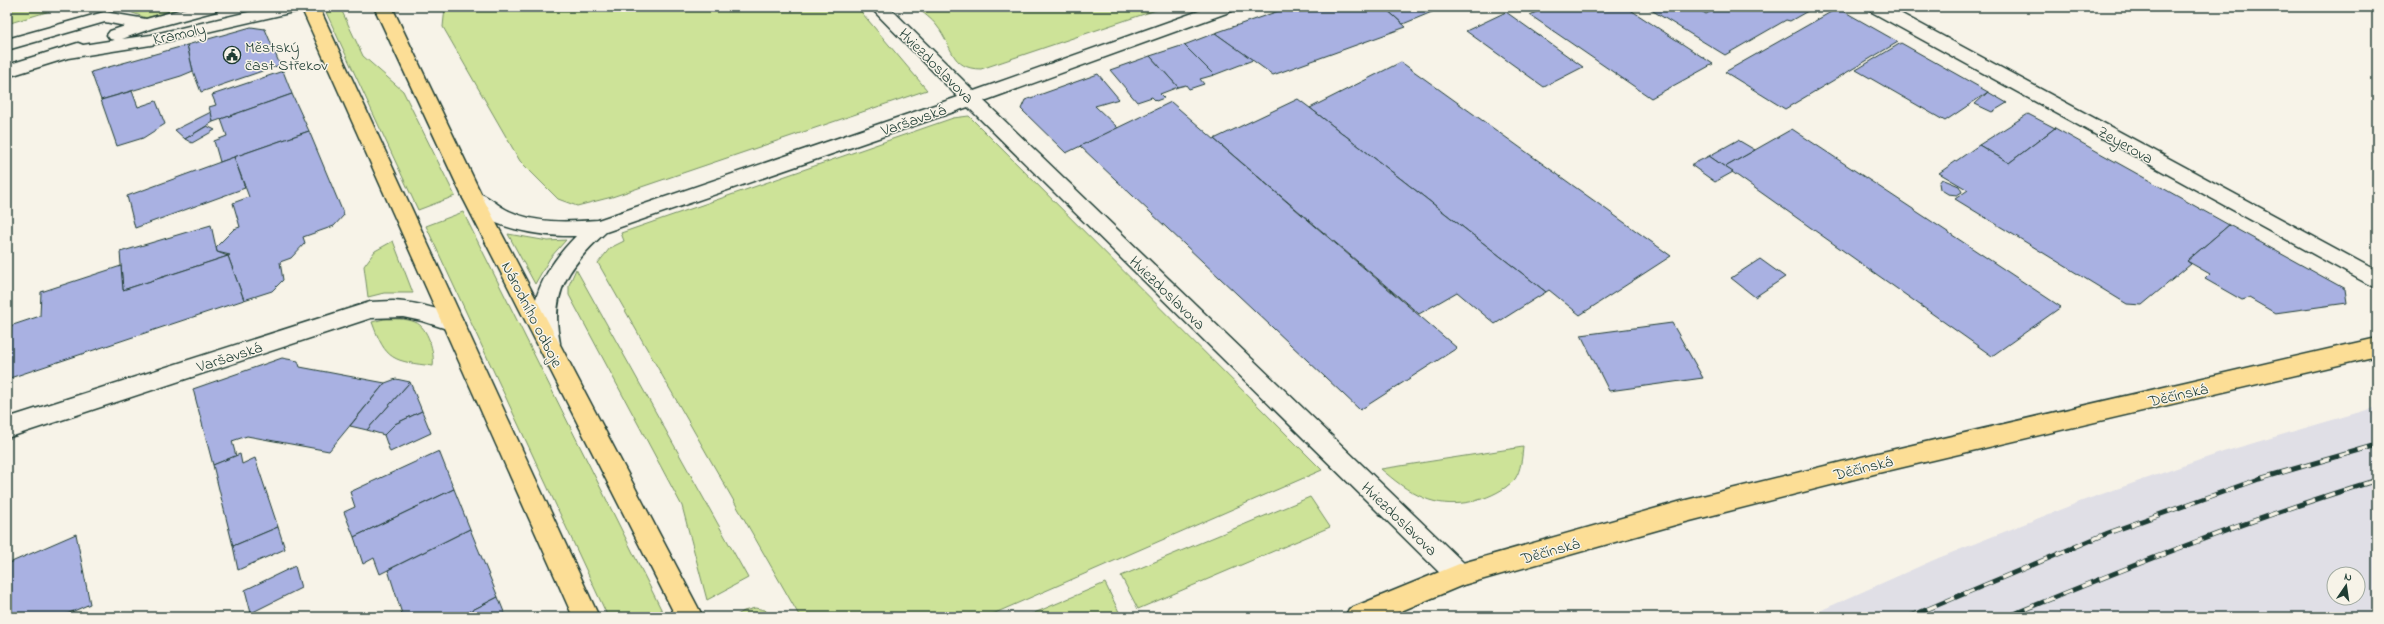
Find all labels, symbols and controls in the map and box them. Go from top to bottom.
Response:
street label: Kramoly [151,18,208,52]
street label: Hviezdoslavova [892,23,979,110]
place label: Městský čast Střekov [245,36,328,78]
public building icon: Městský čast Střekov [222,45,242,65]
street label: Varšavská [877,99,949,144]
street label: Zeyerova [2093,121,2157,171]
street label: Hviezdoslavova [1123,251,1210,336]
street label: Národního odboje [494,258,569,373]
street label: Varšavská [193,336,265,380]
street label: Děčínská [2146,378,2210,415]
street label: Děčínská [1830,450,1896,488]
street label: Hviezdoslavova [1355,477,1442,562]
street label: Děčínská [1517,532,1583,572]
north arrow [2326,566,2366,606]
text: N [2343,569,2353,586]

